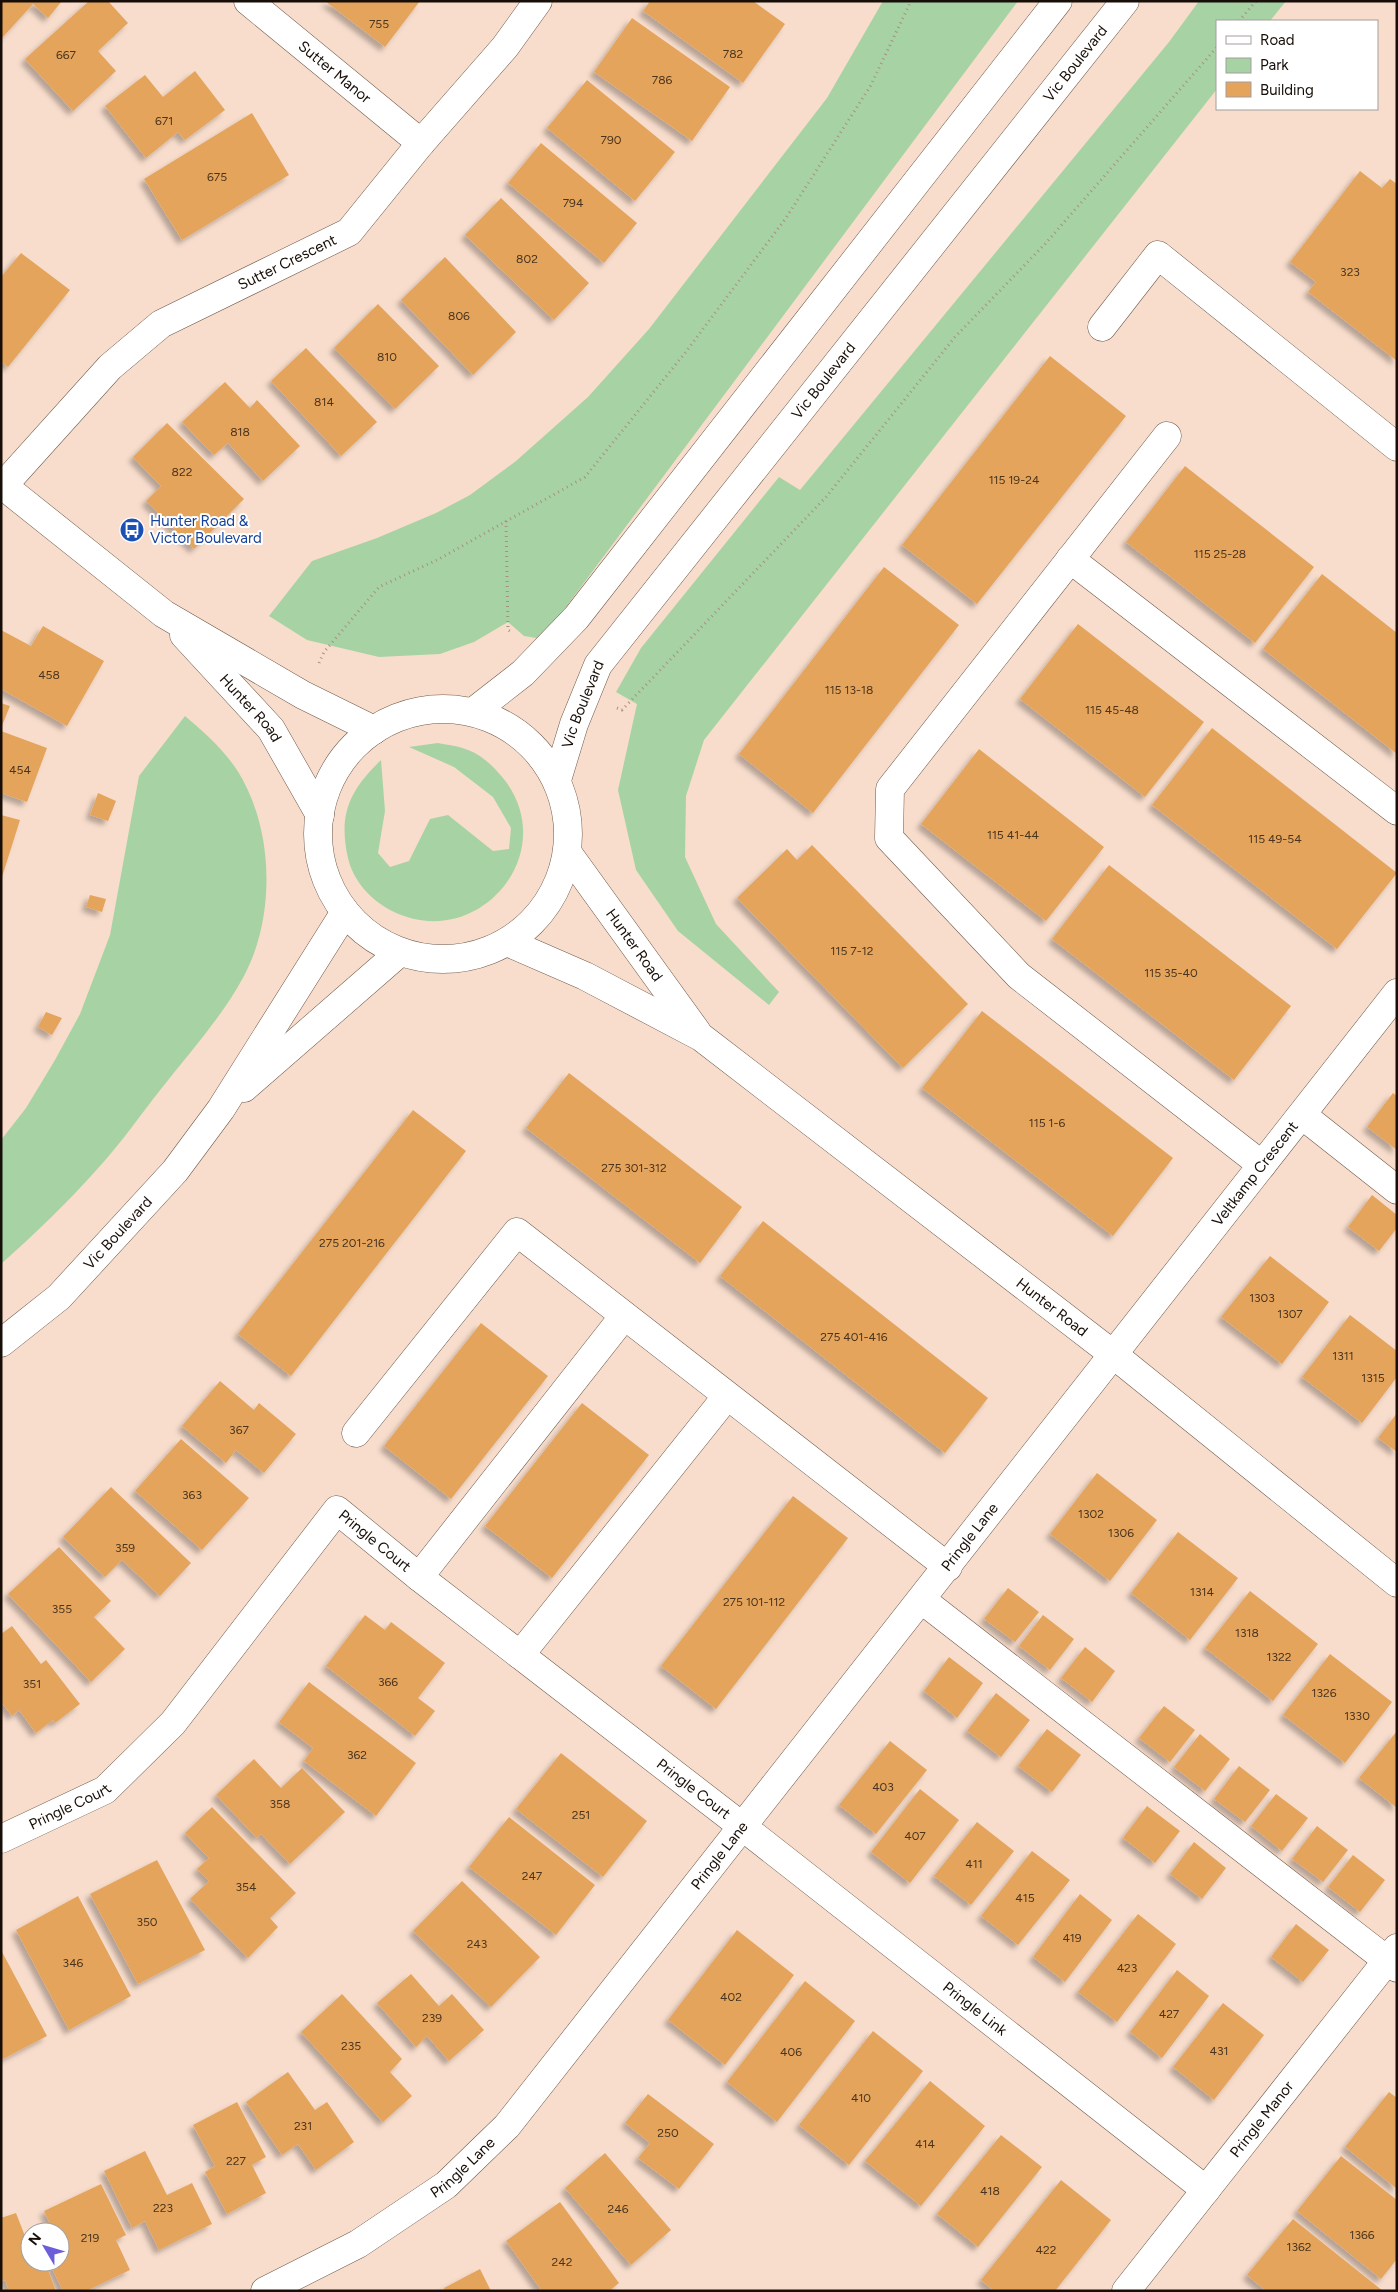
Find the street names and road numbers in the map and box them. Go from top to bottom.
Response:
street label: Vic Boulevard [1040,22,1111,105]
street label: Sutter Manor [295,37,374,107]
street label: Sutter Crescent [235,230,340,294]
street label: Vic Boulevard [788,339,859,423]
street label: Vic Boulevard [558,658,608,750]
street label: Hunter Road [216,670,286,745]
street label: Hunter Road [602,905,667,985]
street label: Veltkamp Crescent [1208,1117,1302,1230]
street label: Vic Boulevard [80,1193,156,1273]
street label: Hunter Road [1013,1274,1091,1340]
street label: Pringle Lane [937,1499,1002,1575]
street label: Pringle Court [335,1506,415,1576]
street label: Pringle Court [653,1755,734,1823]
street label: Pringle Court [26,1780,115,1834]
street label: Pringle Lane [687,1818,752,1893]
street label: Pringle Link [939,1978,1011,2040]
street label: Pringle Manor [1226,2077,1297,2161]
street label: Pringle Lane [427,2134,499,2202]

